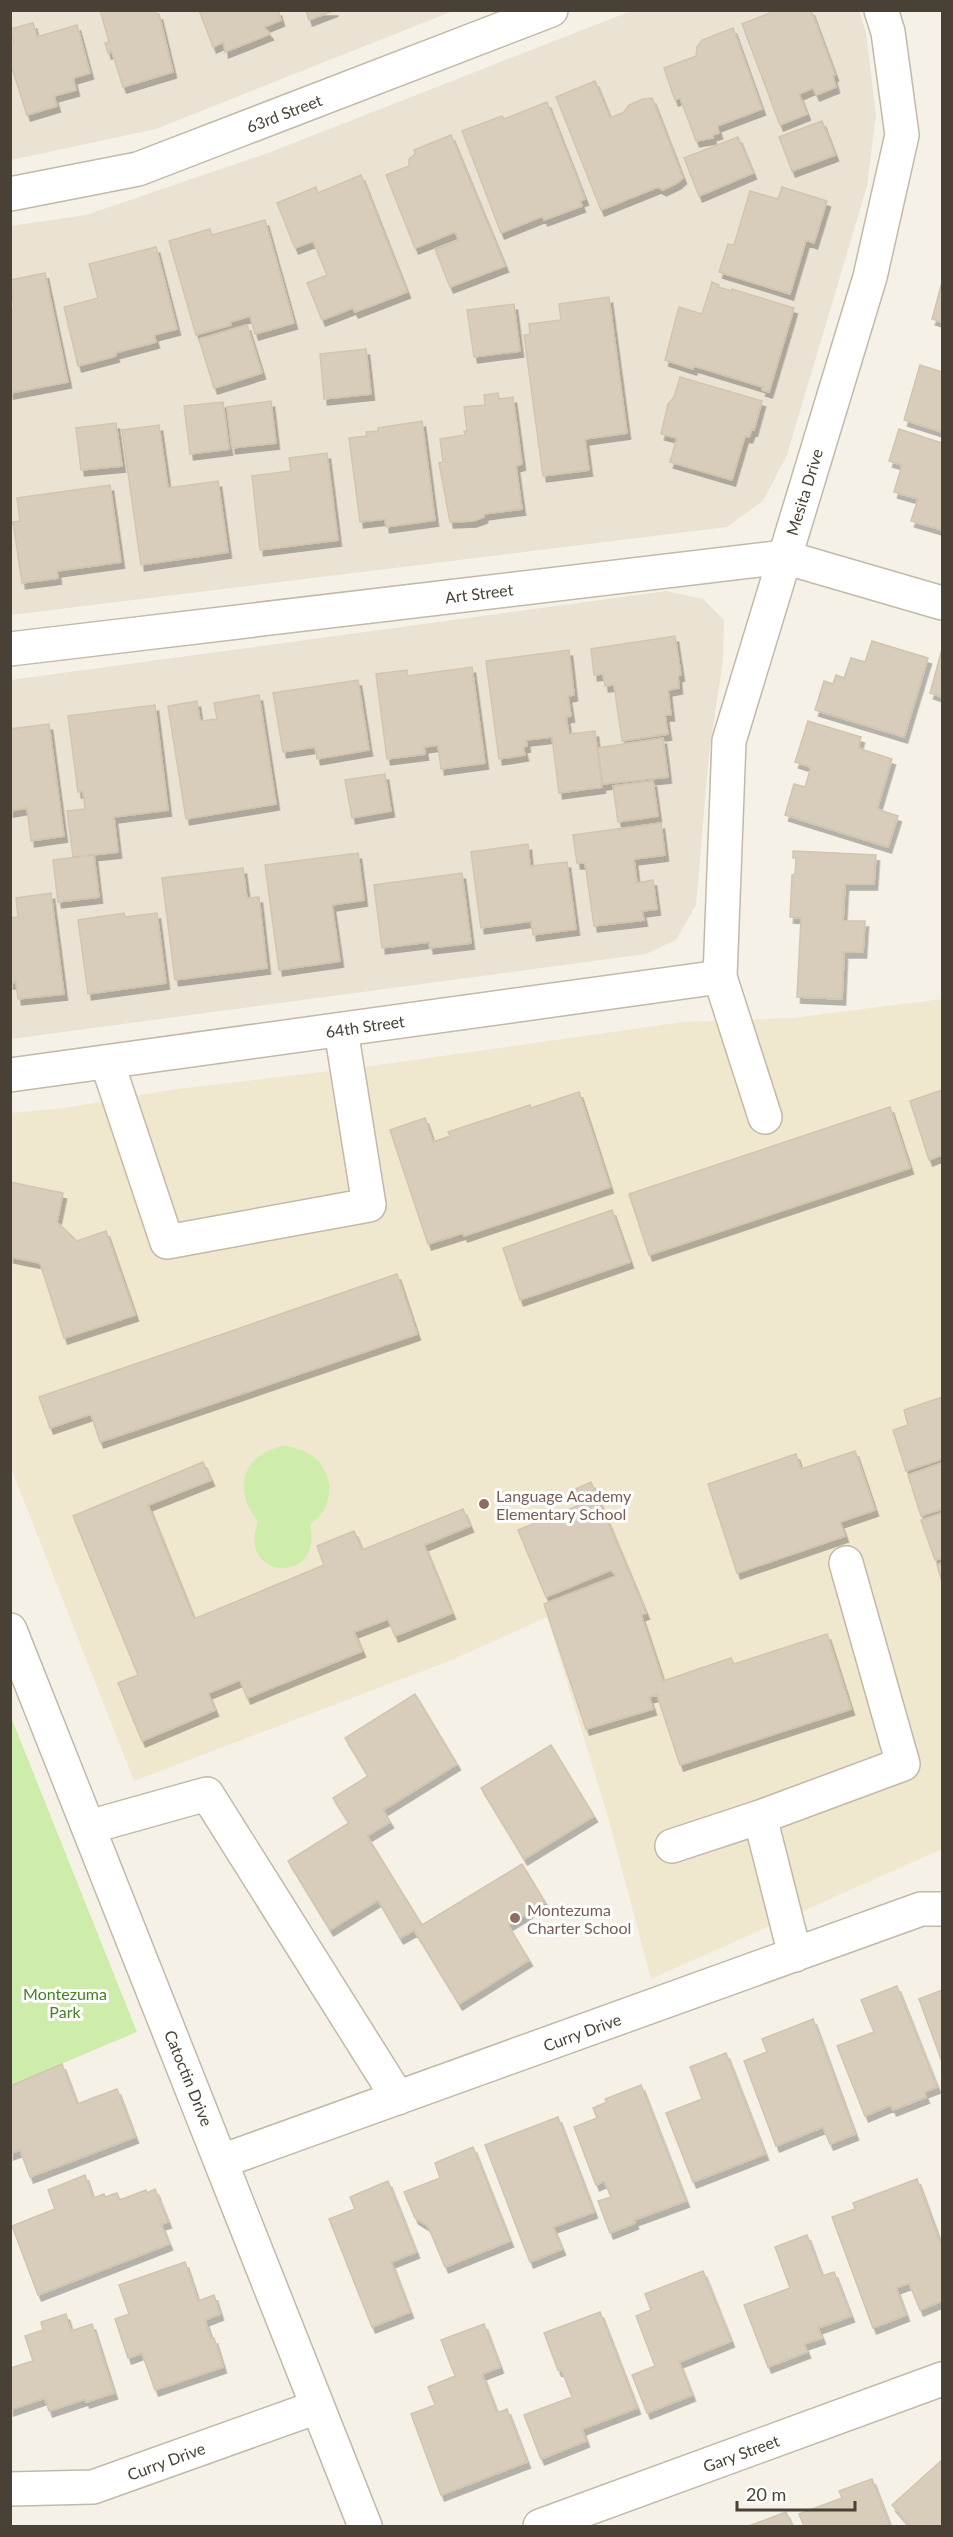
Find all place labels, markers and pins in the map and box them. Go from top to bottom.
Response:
place label: Language Academy Elementary School [496,1486,632,1523]
marker: Language Academy Elementary School [477,1497,491,1511]
place label: Montezuma Charter School [527,1900,631,1937]
marker: Montezuma Charter School [508,1911,522,1925]

